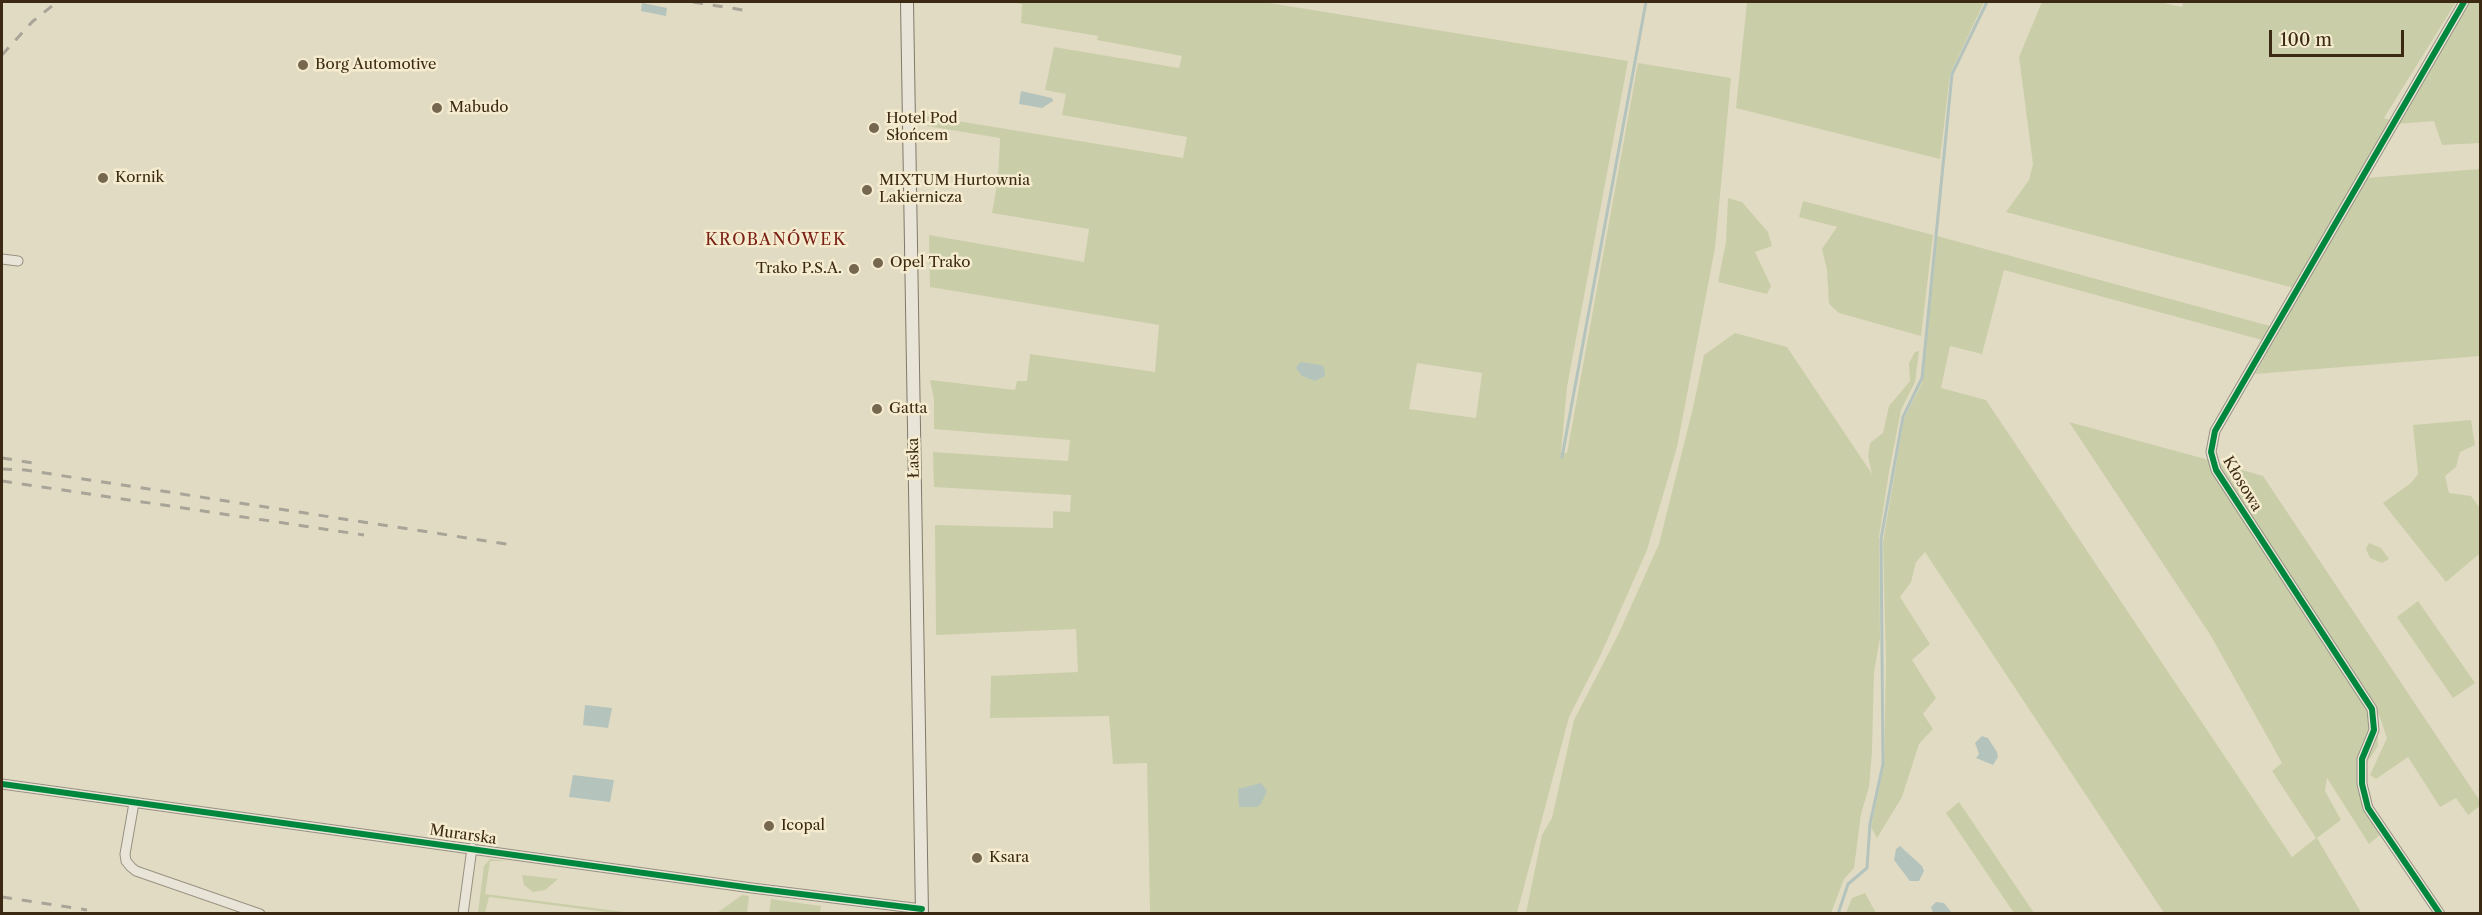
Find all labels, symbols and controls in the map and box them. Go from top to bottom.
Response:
scale bar [2272,18,2407,56]
text: 100 m [2280,29,2332,51]
place label: Borg Automotive [315,56,436,74]
marker: Borg Automotive [296,58,310,72]
place label: Mabudo [449,99,509,117]
marker: Mabudo [430,101,444,115]
place label: Hotel Pod Słońcem [886,110,958,145]
marker: Hotel Pod Słońcem [867,121,881,135]
place label: Kornik [115,169,164,187]
marker: Kornik [96,171,110,185]
place label: MIXTUM Hurtownia Lakiernicza [879,172,1030,207]
marker: MIXTUM Hurtownia Lakiernicza [860,183,874,197]
district label: KROBANÓWEK [705,230,847,250]
place label: Opel Trako [890,254,970,272]
marker: Opel Trako [871,256,885,270]
place label: Trako P.S.A. [756,260,842,278]
marker: Trako P.S.A. [847,262,861,276]
place label: Gatta [889,400,928,418]
marker: Gatta [870,402,884,416]
street label: Łaska [905,438,923,478]
street label: Kłosowa [2219,453,2265,515]
place label: Icopal [781,817,825,835]
marker: Icopal [762,819,776,833]
street label: Murarska [428,821,498,849]
place label: Ksara [989,849,1029,867]
marker: Ksara [970,851,984,865]

